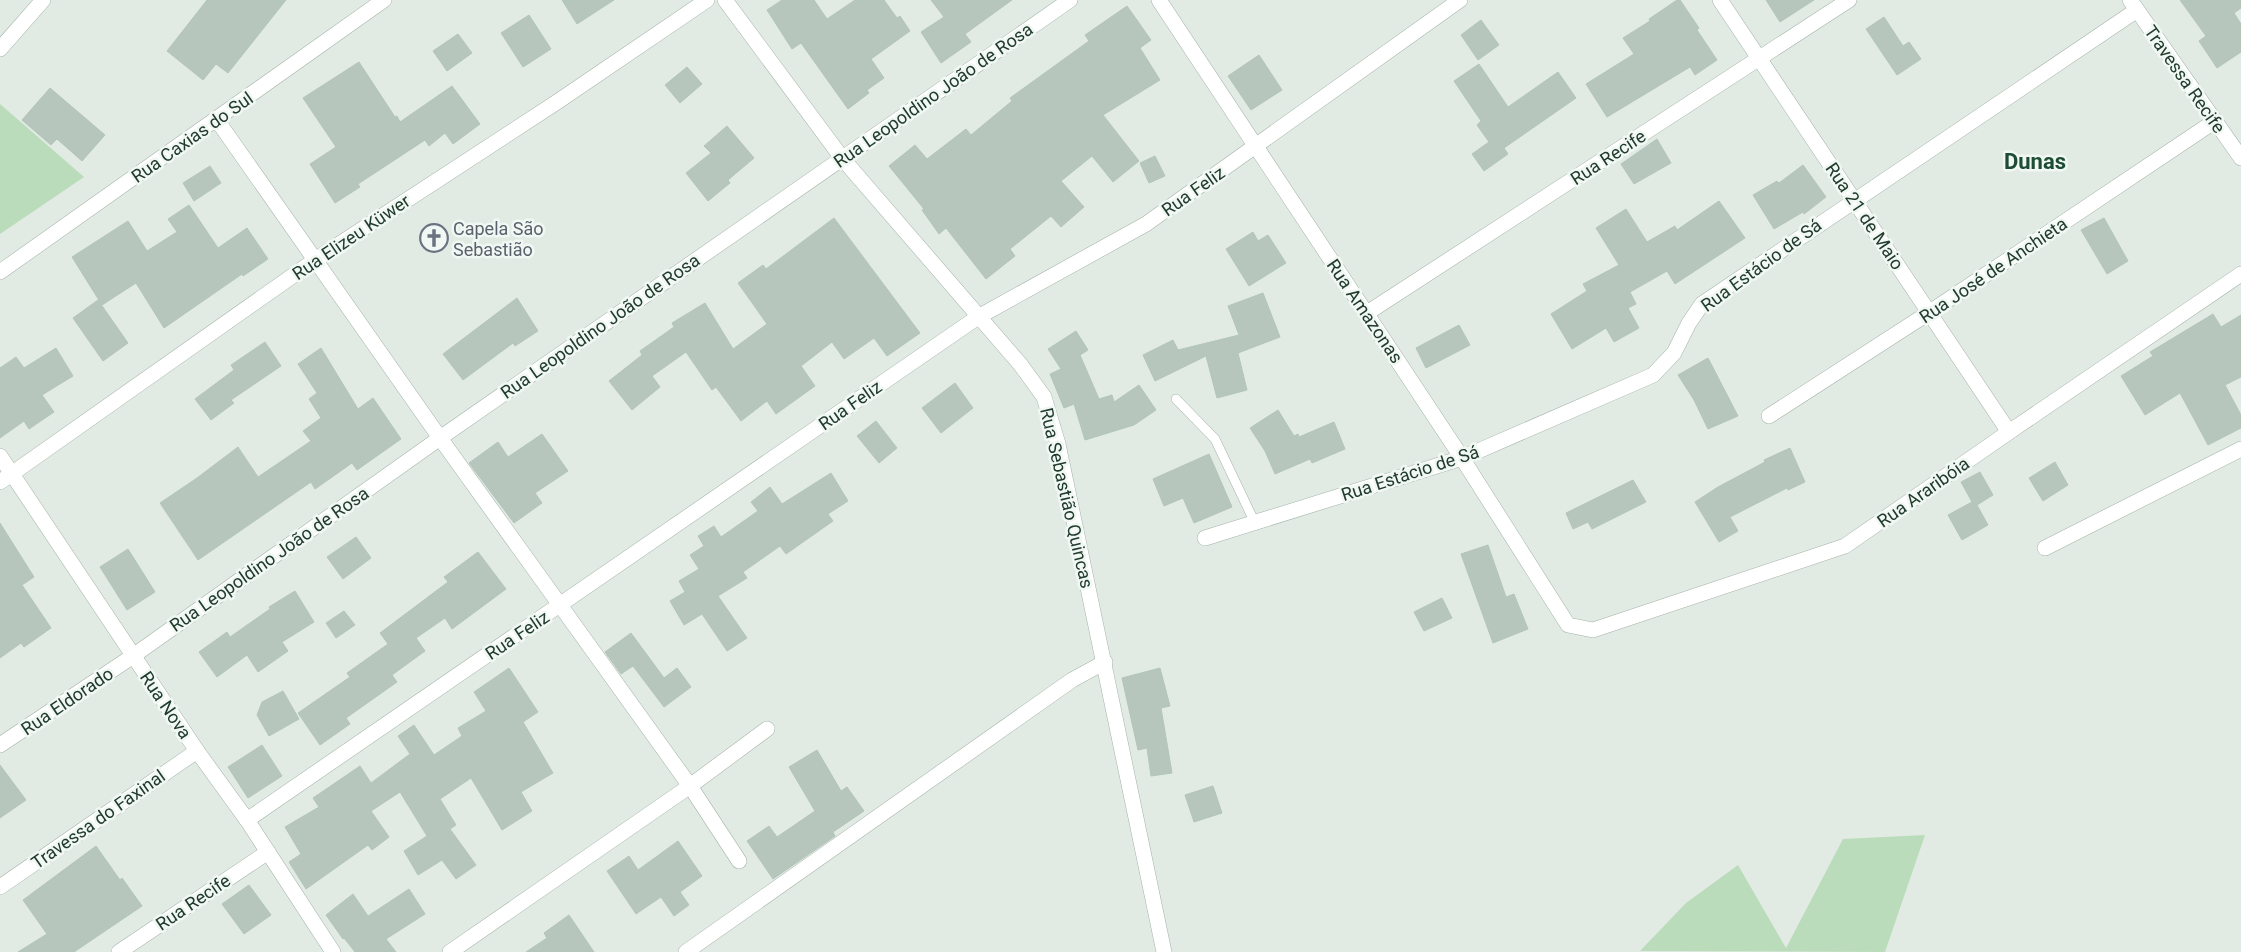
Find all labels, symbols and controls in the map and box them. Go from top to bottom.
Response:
street label: Rua Leopoldino João de Rosa [829,18,1037,172]
street label: Travessa Recife [2140,21,2230,137]
street label: Rua Caxias do Sul [127,87,257,187]
street label: Rua Recife [1567,125,1649,189]
district label: Dunas [2004,149,2066,174]
street label: Rua 21 de Maio [1822,159,1908,273]
street label: Rua Feliz [1157,162,1229,220]
street label: Rua Elizeu Küwer [288,190,414,284]
street label: Rua José de Anchieta [1915,213,2071,327]
street label: Rua Estácio de Sá [1697,214,1825,316]
place label: Capela São Sebastião [453,218,544,260]
church icon: Capela São Sebastião [419,223,449,253]
street label: Rua Leopoldino João de Rosa [496,249,704,403]
street label: Rua Amazonas [1323,255,1407,367]
street label: Rua Feliz [814,376,886,434]
street label: Rua Sebastião Quincas [1036,406,1098,590]
street label: Rua Estácio de Sá [1338,441,1482,505]
street label: Rua Araribóia [1873,453,1973,531]
street label: Rua Leopoldino João de Rosa [165,482,373,636]
street label: Rua Feliz [481,606,553,664]
street label: Rua Eldorado [17,663,117,739]
street label: Rua Nova [136,667,196,743]
street label: Travessa do Faxinal [27,765,169,873]
street label: Rua Recife [152,869,234,935]

